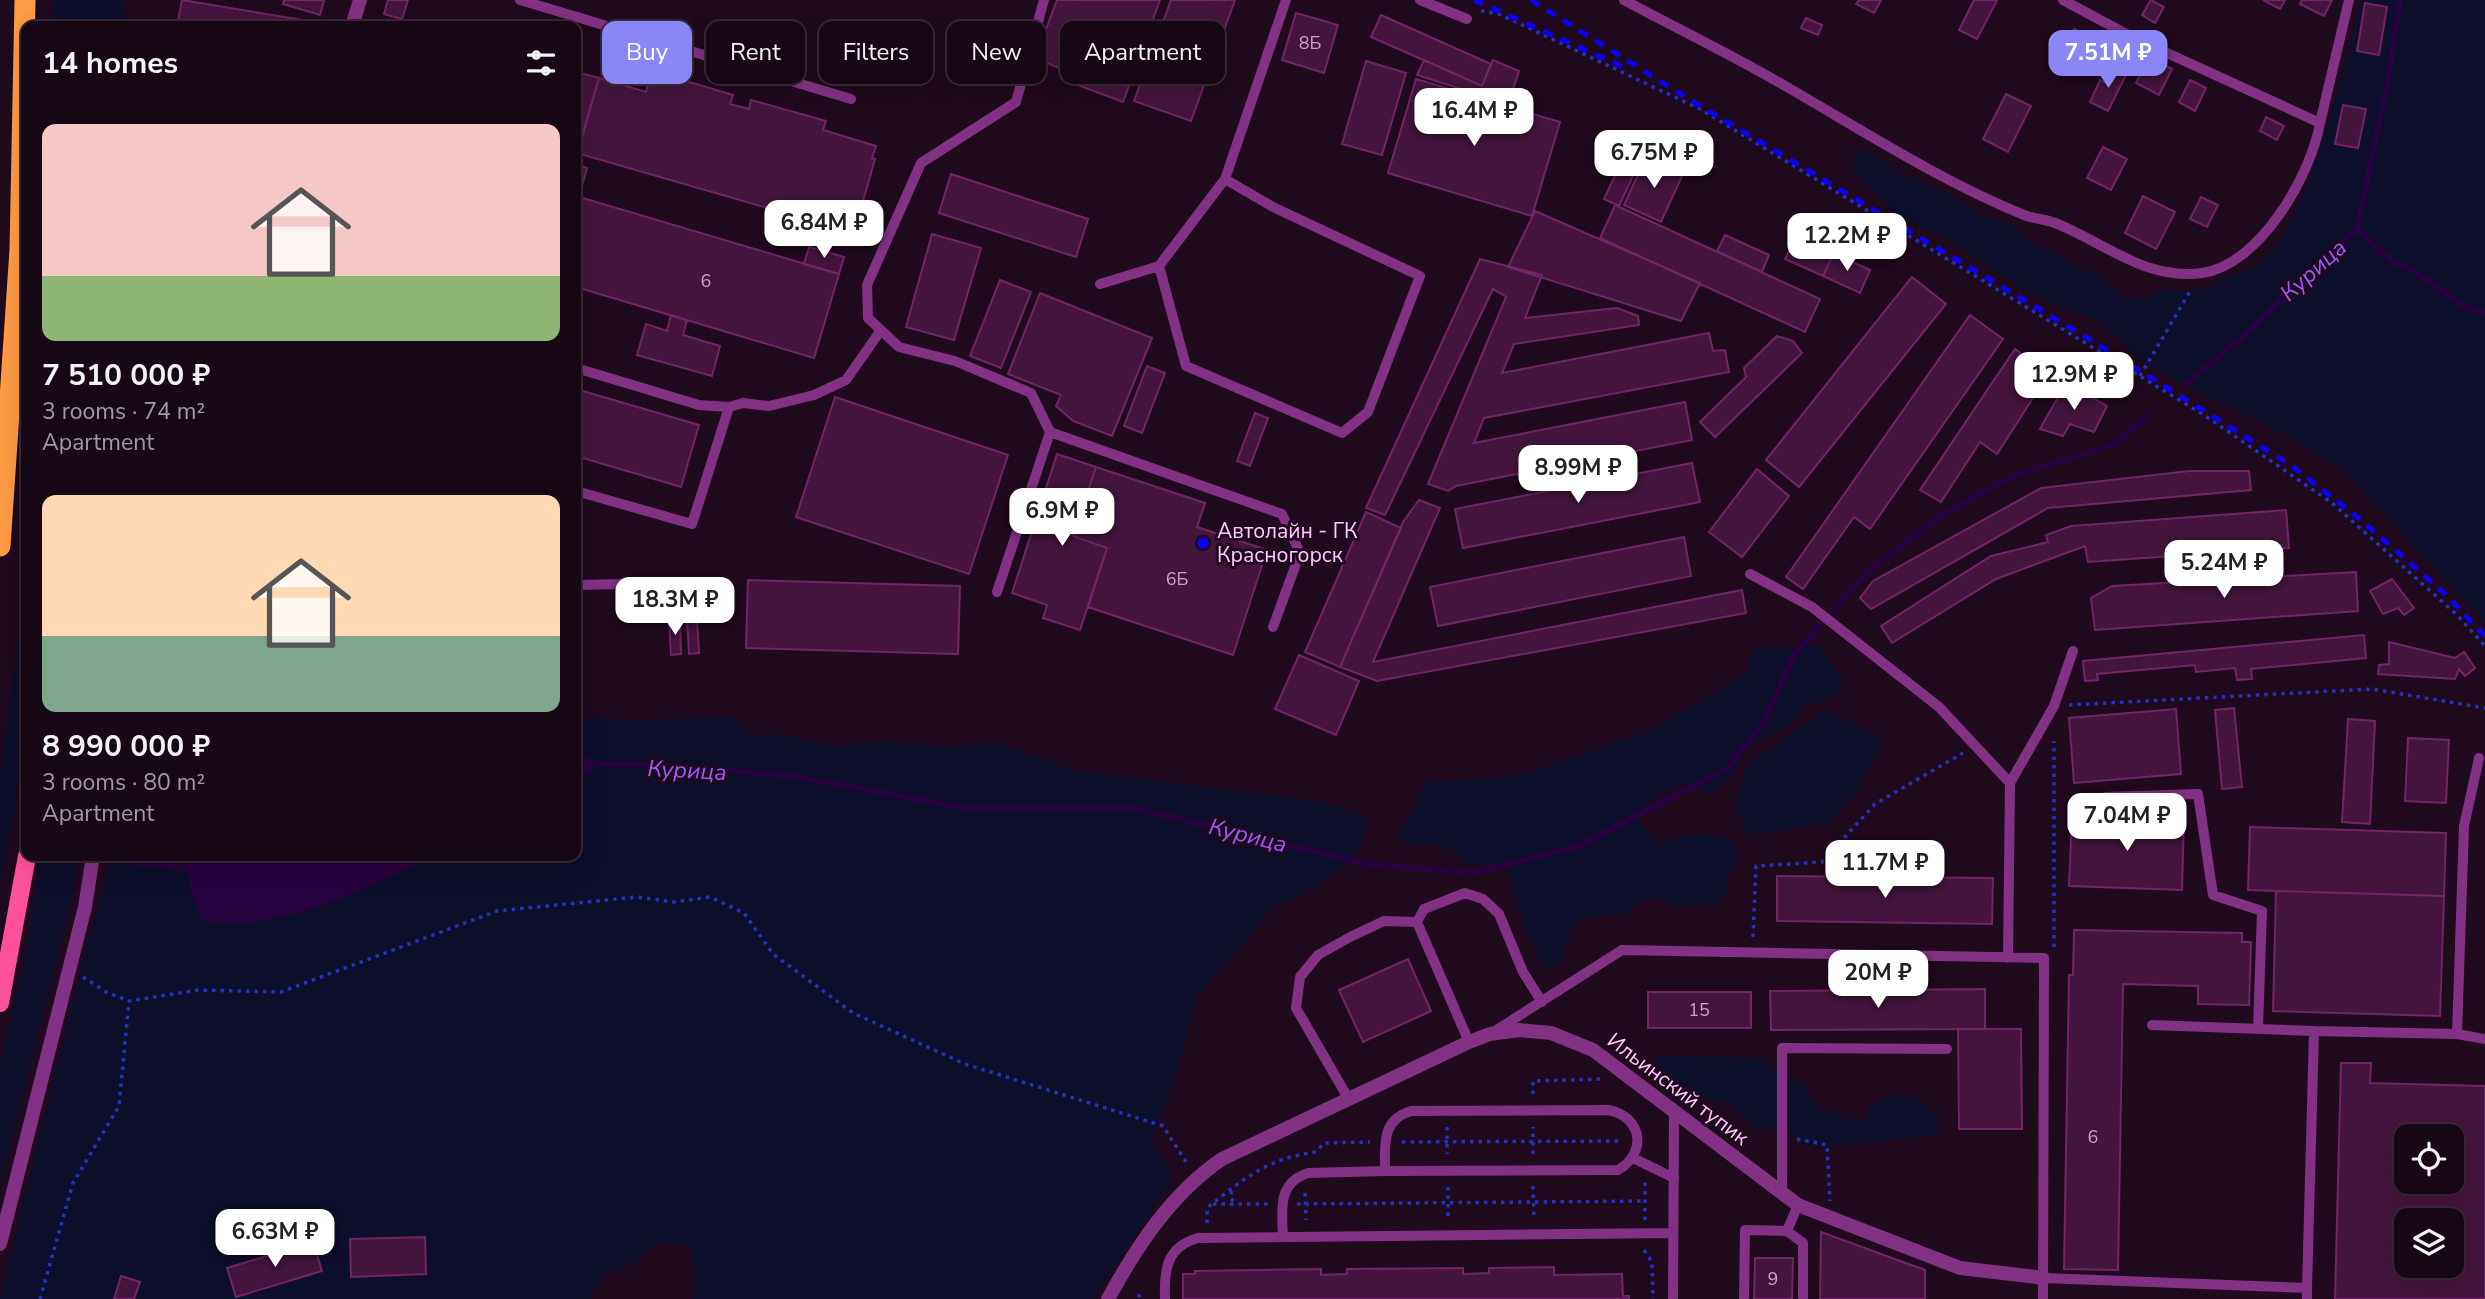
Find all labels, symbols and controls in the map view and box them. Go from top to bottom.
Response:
chip: Buy [602,21,692,84]
chip: Rent [706,21,805,84]
chip: Filters [819,21,933,84]
chip: New [947,21,1046,84]
chip: Apartment [1060,21,1225,84]
house number: 8Б [1299,31,1321,55]
pin: 7.51M ₽ [2043,31,2173,90]
text: 7.51M ₽ [2064,37,2152,68]
text: 14 homes [42,43,178,84]
icon: filters [522,44,560,82]
pin: 16.4M ₽ [1409,88,1539,148]
text: 16.4M ₽ [1430,95,1518,126]
pin: 6.75M ₽ [1589,130,1719,190]
text: 6.75M ₽ [1610,137,1698,168]
icon: home [238,169,364,295]
pin: 6.84M ₽ [759,201,889,260]
text: 6.84M ₽ [780,207,868,238]
pin: 12.2M ₽ [1782,214,1912,273]
text: 12.2M ₽ [1803,220,1891,251]
water label: Курица [2273,232,2353,308]
house number: 6 [701,269,711,293]
pin: 12.9M ₽ [2009,352,2139,412]
text: 7 510 000 ₽ [42,355,210,396]
text: 12.9M ₽ [2030,359,2118,390]
text: 3 rooms · 74 m² [42,396,205,427]
text: Apartment [42,427,154,458]
pin: 8.99M ₽ [1513,446,1643,505]
text: 8.99M ₽ [1534,452,1622,483]
pin: 6.9M ₽ [1005,489,1119,548]
text: 6.9M ₽ [1025,495,1099,526]
place label: Автолайн - ГК Красногорск [1217,517,1358,569]
marker: Автолайн - ГК Красногорск [1195,535,1211,551]
icon: home [238,540,364,666]
pin: 5.24M ₽ [2159,540,2289,600]
text: 5.24M ₽ [2180,547,2268,578]
house number: 6Б [1166,567,1188,591]
pin: 18.3M ₽ [610,578,740,637]
text: 18.3M ₽ [631,584,719,615]
text: 8 990 000 ₽ [42,726,210,767]
water label: Курица [646,753,727,788]
text: 3 rooms · 80 m² [42,767,205,798]
pin: 7.04M ₽ [2062,794,2192,853]
text: Apartment [42,798,154,829]
text: 7.04M ₽ [2083,800,2171,831]
water label: Курица [1206,811,1290,860]
pin: 11.7M ₽ [1820,841,1950,900]
text: 11.7M ₽ [1841,847,1929,878]
pin: 20M ₽ [1829,950,1927,1010]
text: 20M ₽ [1844,957,1912,988]
house number: 15 [1688,998,1710,1022]
street label: Ильинский тупик [1602,1027,1755,1152]
map controls [2394,1124,2464,1278]
button: locate [2394,1124,2464,1194]
house number: 6 [2088,1125,2098,1149]
button: layers [2394,1208,2464,1278]
pin: 6.63M ₽ [210,1210,340,1269]
text: 6.63M ₽ [231,1216,319,1247]
house number: 9 [1768,1267,1778,1291]

